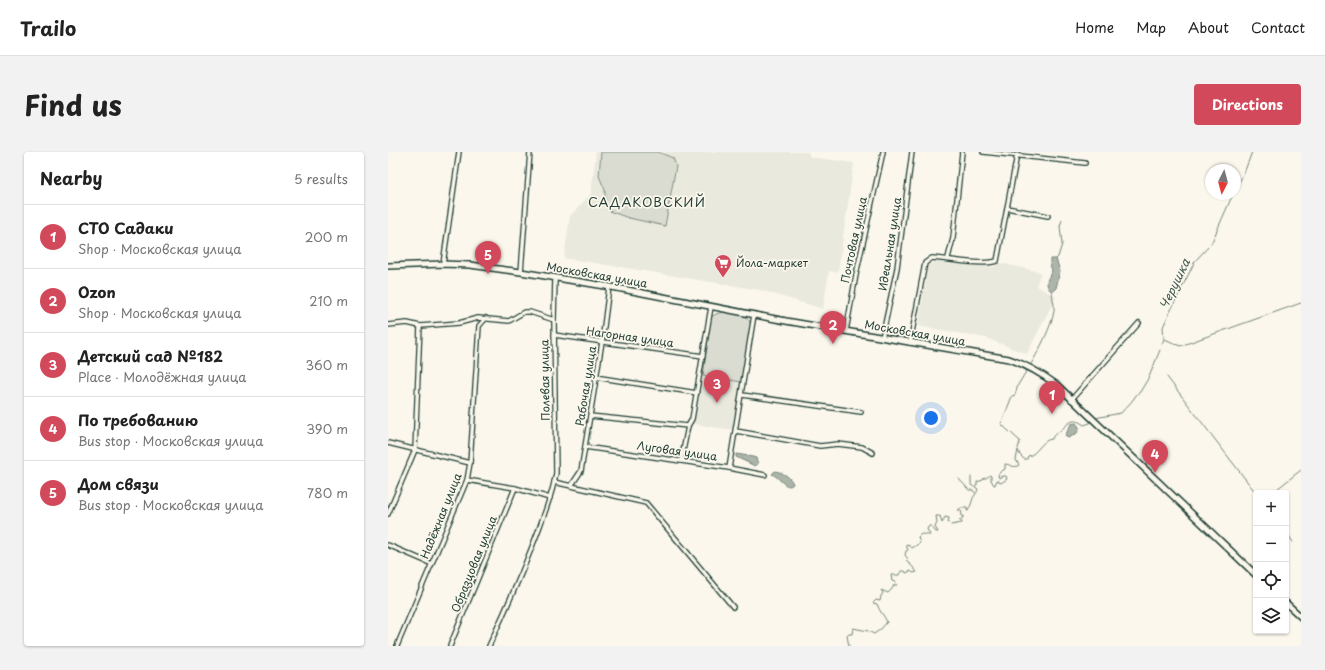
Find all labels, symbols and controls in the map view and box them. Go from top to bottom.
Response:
text: Trailo [20,14,76,42]
text: Home [1075,17,1114,38]
text: Map [1136,17,1166,38]
text: About [1188,17,1229,38]
text: Contact [1251,17,1305,38]
text: Find us [24,83,122,126]
button: Directions [1194,84,1301,125]
north arrow [1205,164,1241,200]
text: Nearby [40,165,102,191]
text: 5 results [294,169,348,188]
district label: САДАКОВСКИЙ [588,192,706,211]
street label: Почтовая улица [836,195,871,285]
street label: Идеальная улица [874,196,905,292]
text: СТО Садаки [78,216,174,239]
text: 1 [50,227,56,246]
text: 200 m [305,227,348,246]
text: Shop · Московская улица [78,239,241,258]
pin: 5 [475,241,501,274]
supermarket icon: Йола-маркет [713,253,733,278]
place label: Йола-маркет [736,254,809,271]
water label: Черушка [1154,255,1194,312]
street label: Московская улица [545,257,649,292]
text: Ozon [78,280,116,303]
text: 2 [48,291,58,310]
text: 210 m [309,291,348,310]
text: Shop · Московская улица [78,303,241,322]
pin: 2 [820,311,846,344]
street label: Московская улица [863,315,967,350]
street label: Нагорная улица [585,322,675,351]
street label: Полевая улица [535,339,554,421]
text: Детский сад №182 [78,344,223,367]
street label: Рабочая улица [571,345,600,427]
text: 3 [49,355,57,374]
text: 360 m [305,355,348,374]
text: Place · Молодёжная улица [78,367,246,386]
pin: 3 [704,370,730,403]
pin: 1 [1039,381,1065,414]
text: По требованию [78,408,198,431]
your location [921,408,941,428]
text: 4 [49,419,57,438]
text: 390 m [306,419,348,438]
text: Bus stop · Московская улица [78,431,263,450]
street label: Луговая улица [636,436,718,465]
pin: 4 [1142,440,1168,473]
street label: Надёжная улица [416,470,466,561]
text: Дом связи [78,472,159,495]
text: 5 [49,483,57,502]
text: 780 m [307,483,348,502]
map controls [1253,490,1289,634]
button: + [1253,490,1289,526]
text: Bus stop · Московская улица [78,495,263,514]
street label: Образцовая улица [446,513,501,615]
button: − [1253,526,1289,562]
button: locate [1253,562,1289,598]
button: layers [1253,598,1289,634]

